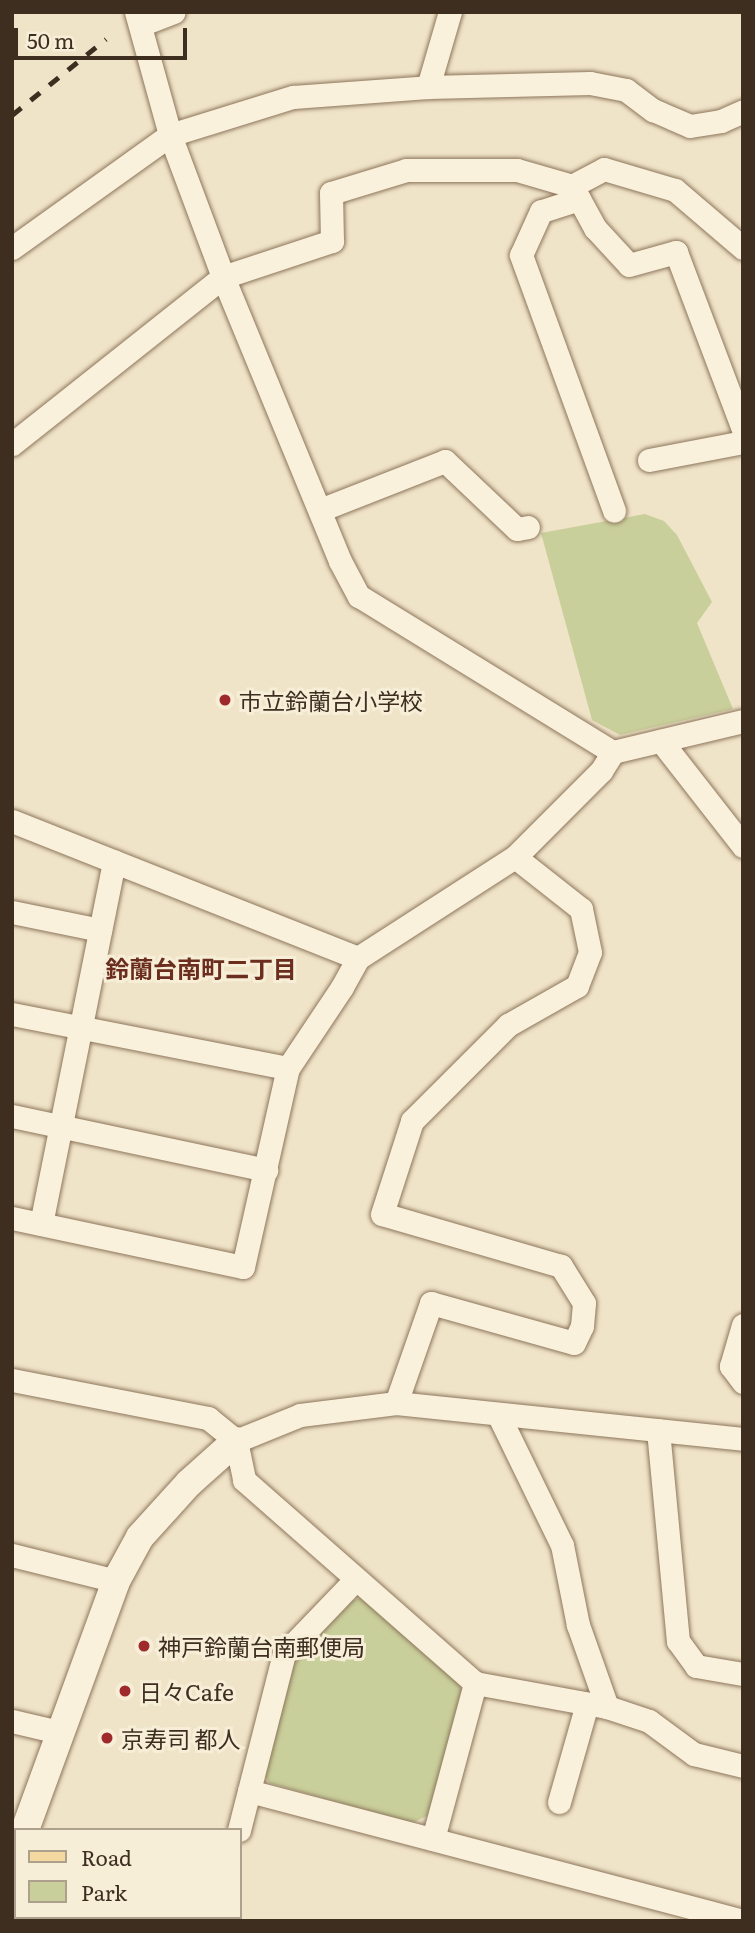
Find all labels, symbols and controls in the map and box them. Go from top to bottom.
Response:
scale bar [18,14,191,58]
text: 50 m [27,24,74,55]
place label: 市立鈴蘭台小学校 [239,686,423,714]
marker: 市立鈴蘭台小学校 [217,692,233,708]
district label: 鈴蘭台南町二丁目 [105,954,297,982]
place label: 神戸鈴蘭台南郵便局 [158,1632,365,1660]
marker: 神戸鈴蘭台南郵便局 [136,1638,152,1654]
place label: 日々Cafe [139,1677,234,1705]
marker: 日々Cafe [117,1683,133,1699]
place label: 京寿司 都人 [121,1724,241,1752]
marker: 京寿司 都人 [99,1730,115,1746]
legend [14,1828,242,1919]
text: Road [81,1841,132,1872]
text: Park [81,1876,127,1907]

